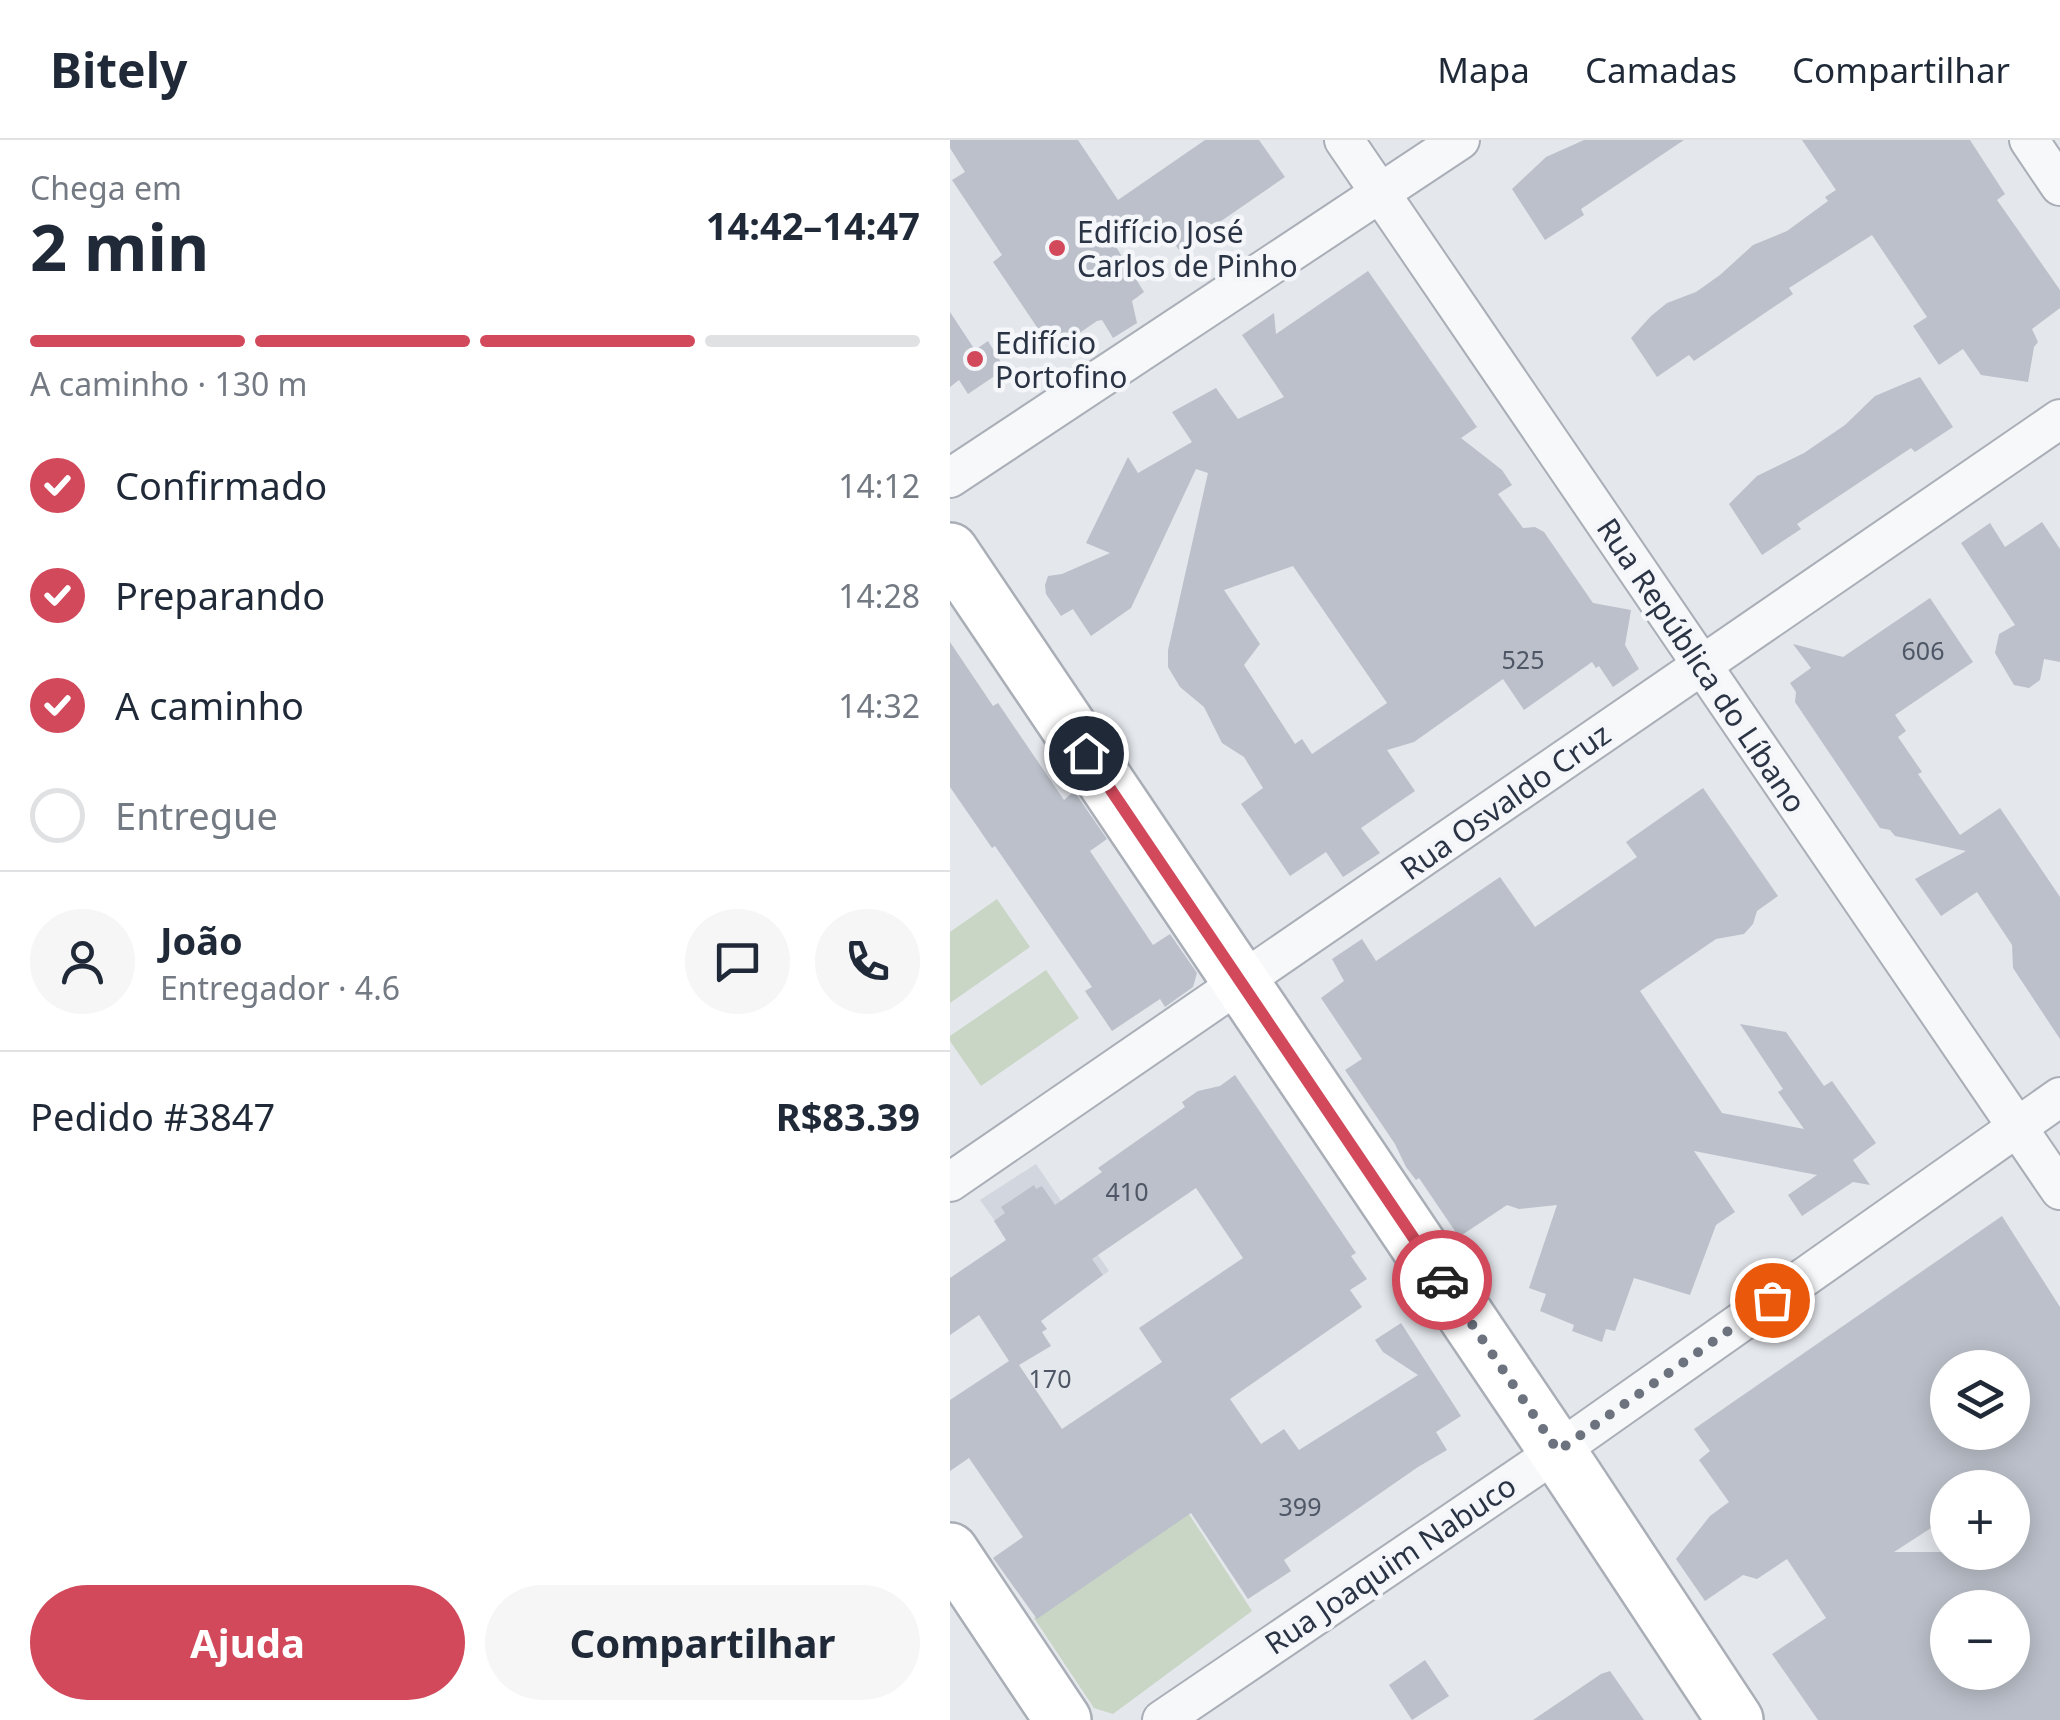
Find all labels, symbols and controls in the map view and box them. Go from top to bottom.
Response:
text: Bitely [50,37,187,102]
text: Mapa [1437,46,1530,93]
text: Camadas [1585,46,1737,93]
text: Compartilhar [1792,46,2010,93]
text: Chega em [30,166,182,209]
text: 14:42–14:47 [706,199,920,251]
text: 2 min [30,202,209,290]
place label: Edifício José Carlos de Pinho [1077,211,1298,286]
marker: Edifício José Carlos de Pinho [1046,237,1068,259]
place label: Edifício Portofino [995,322,1127,397]
marker: Edifício Portofino [964,348,986,370]
text: A caminho · 130 m [30,362,308,405]
icon: check [30,458,85,513]
text: Confirmado [115,459,327,511]
text: 14:12 [838,464,920,507]
street label: Rua República do Líbano [1588,510,1816,820]
icon: check [30,568,85,623]
text: Preparando [115,569,325,621]
text: 14:28 [838,574,920,617]
house number: 606 [1902,633,1944,667]
house number: 525 [1502,642,1544,676]
icon: check [30,678,85,733]
text: A caminho [115,679,304,731]
text: 14:32 [838,684,920,727]
pin [1044,711,1129,796]
street label: Rua Osvaldo Cruz [1392,713,1618,889]
icon: home [1059,726,1114,781]
text: Entregue [115,789,278,841]
button: person [30,909,135,1014]
button: chat [685,909,790,1014]
button: phone [815,909,920,1014]
text: João [160,914,243,966]
text: Entregador · 4.6 [160,966,400,1009]
text: Pedido #3847 [30,1090,275,1142]
text: R$83.39 [776,1090,920,1142]
house number: 410 [1106,1174,1148,1208]
courier [1392,1230,1492,1330]
icon: car [1415,1253,1470,1308]
pin [1730,1258,1815,1343]
icon: bag [1745,1273,1800,1328]
map controls [1930,1350,2030,1690]
button: layers [1930,1350,2030,1450]
house number: 170 [1029,1361,1071,1395]
street label: Rua Joaquim Nabuco [1256,1465,1524,1663]
button: + [1930,1470,2030,1570]
house number: 399 [1279,1489,1321,1523]
button: Ajuda [30,1585,465,1700]
button: Compartilhar [485,1585,920,1700]
button: − [1930,1590,2030,1690]

